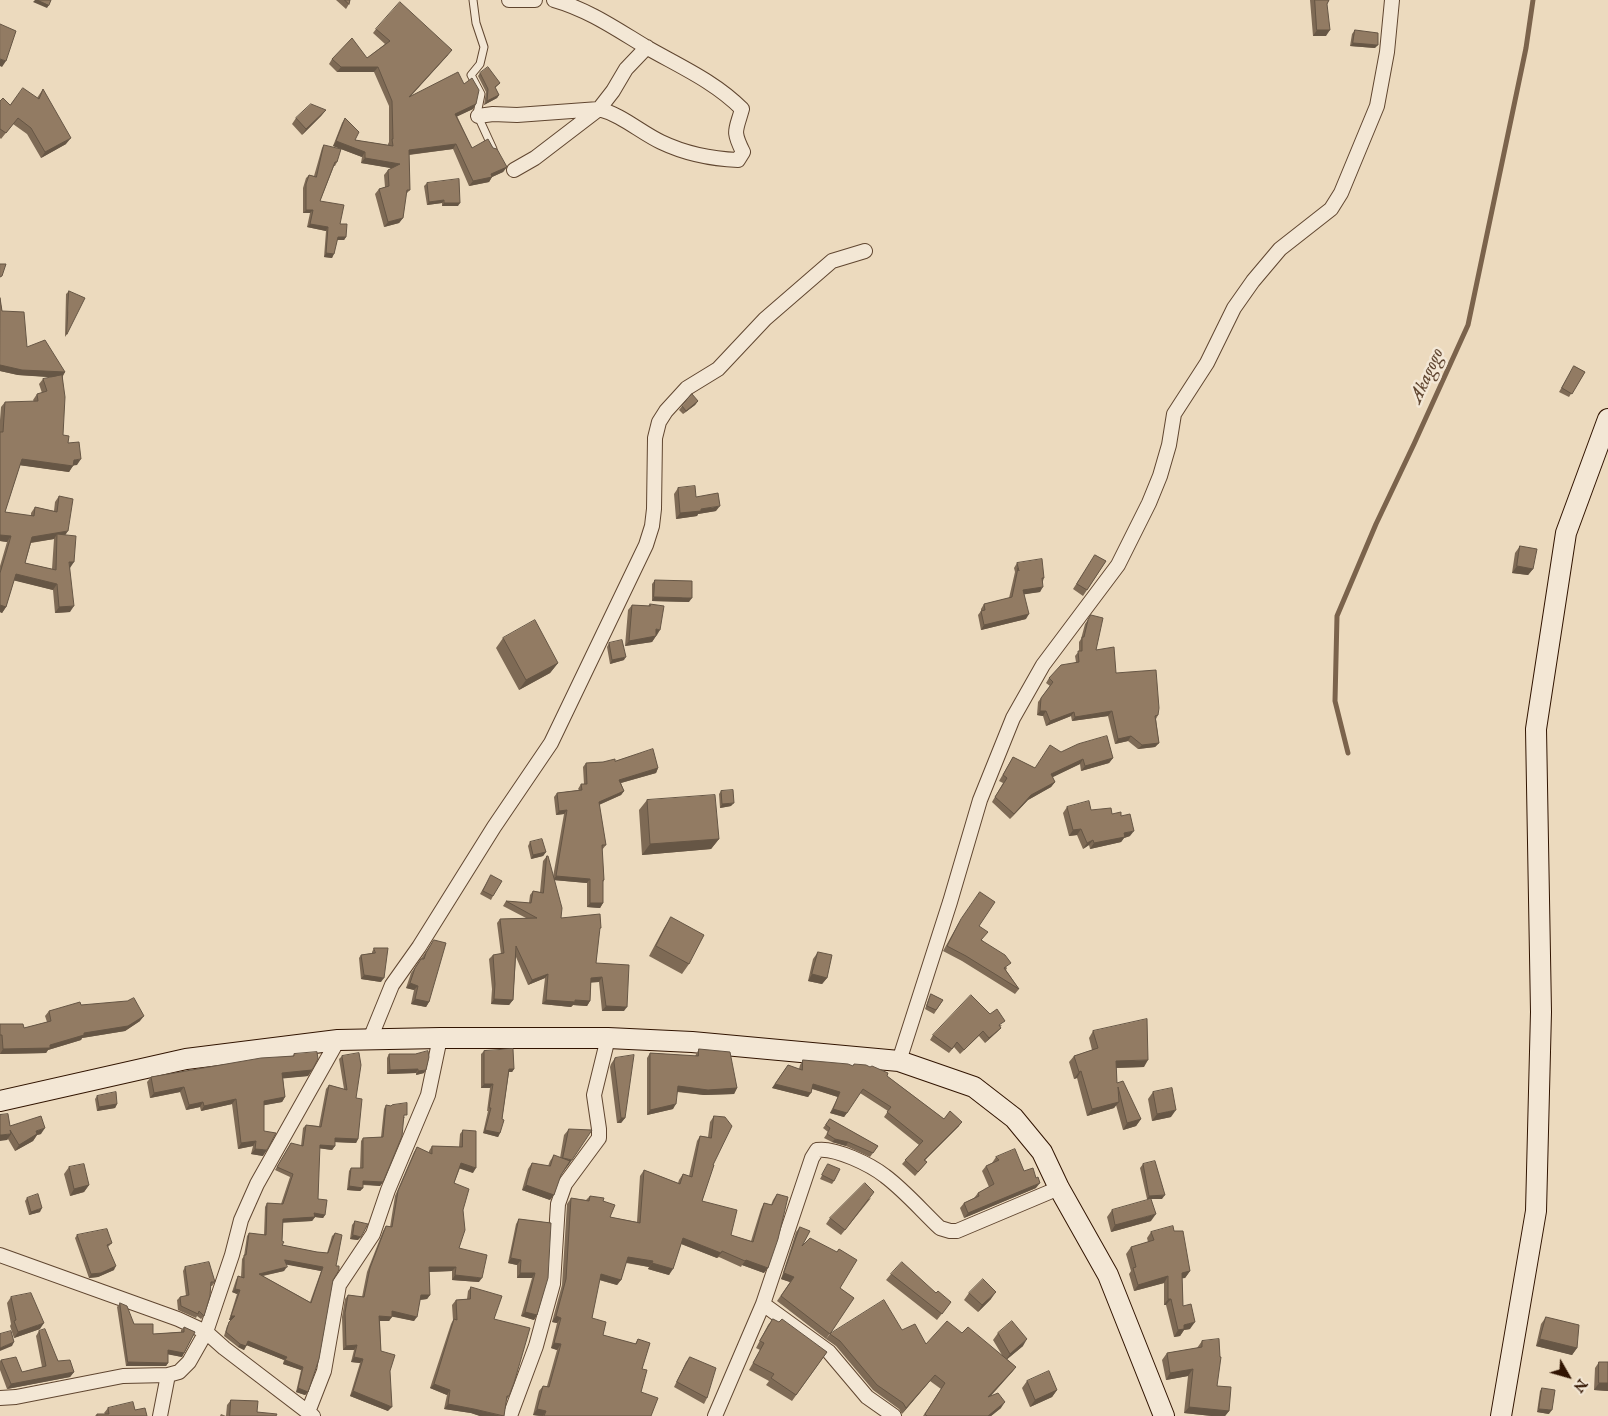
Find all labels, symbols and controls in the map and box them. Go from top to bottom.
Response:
water label: Akagogo [1406,345,1450,407]
north arrow [1543,1351,1593,1401]
text: N [1569,1375,1591,1396]

